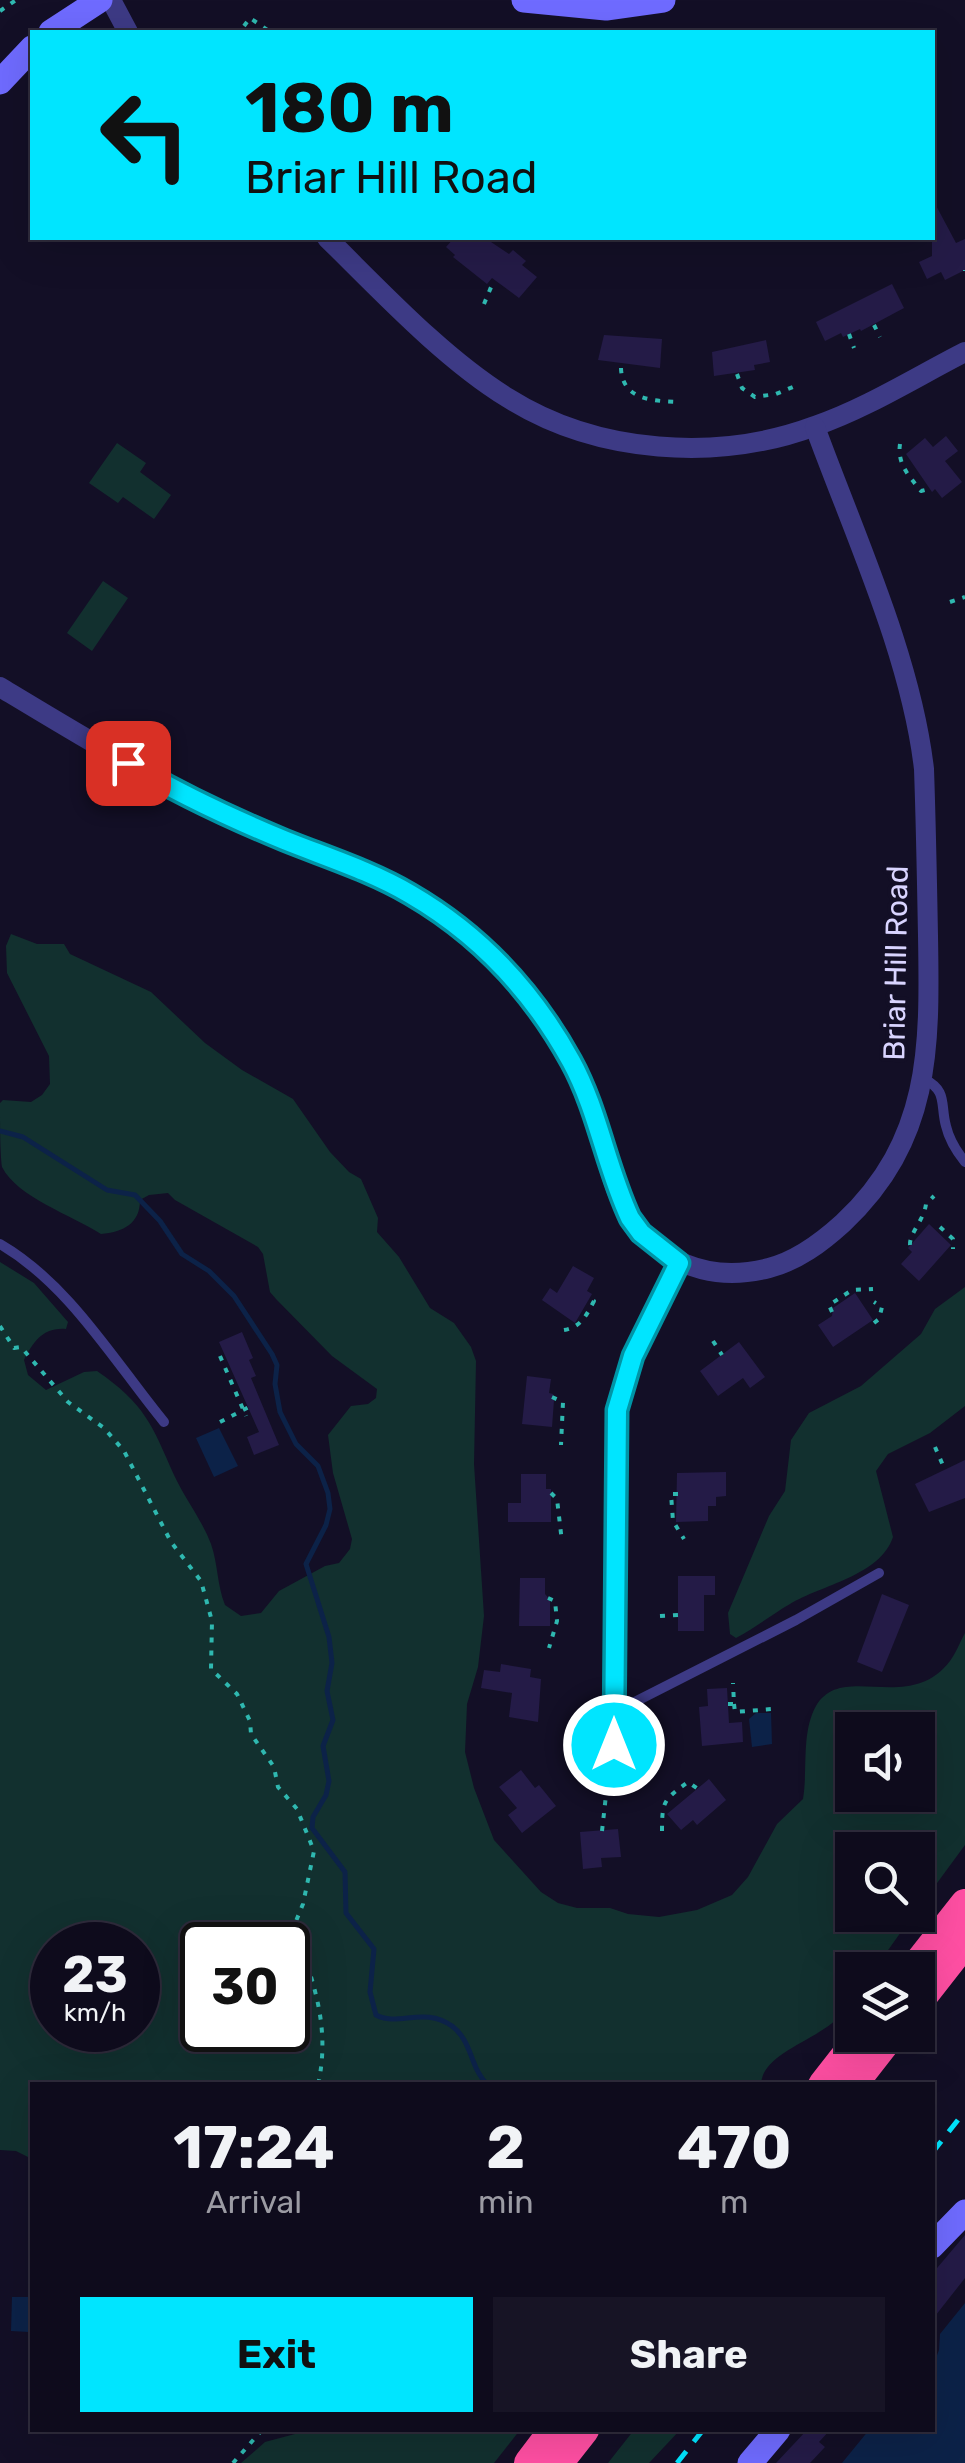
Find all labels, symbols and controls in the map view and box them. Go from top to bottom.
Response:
text: 180 m [245,67,454,150]
icon: left [80,70,210,200]
text: Briar Hill Road [245,151,538,204]
pin [86,721,171,806]
icon: arrive [101,736,156,791]
street label: Briar Hill Road [876,865,916,1061]
position arrow [562,1693,666,1797]
map controls [835,1712,935,2052]
button: sound [835,1712,935,1812]
button: search [835,1832,935,1932]
speed limit sign: 30 [180,1922,310,2052]
text: 23 [62,1945,128,2005]
button: layers [835,1952,935,2052]
text: km/h [64,1998,126,2027]
text: 17:24 [173,2112,335,2183]
text: 2 [486,2112,525,2183]
text: 470 [677,2112,792,2183]
text: Arrival [206,2183,302,2221]
text: min [478,2183,534,2221]
text: m [720,2183,749,2221]
button: Exit [80,2297,473,2412]
button: Share [493,2297,885,2412]

